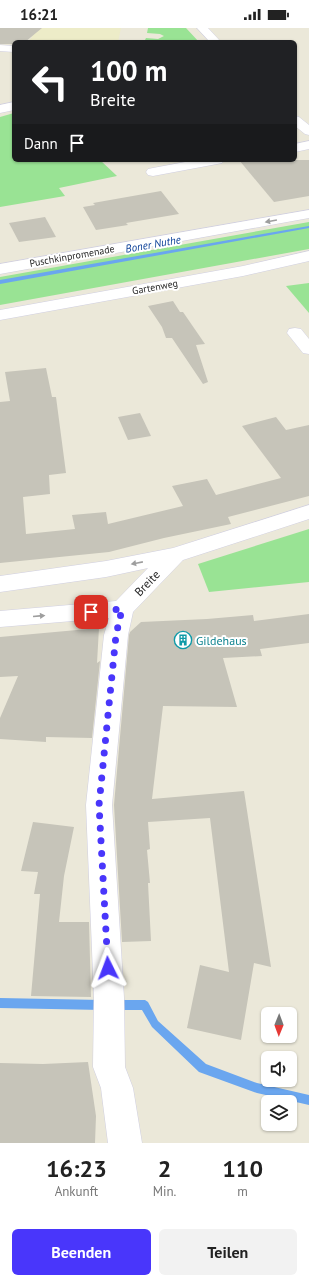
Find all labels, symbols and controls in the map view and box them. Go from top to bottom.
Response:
text: 16:21 [20,5,58,24]
text: 100 m [90,52,167,89]
icon: left [24,56,76,108]
text: Breite [90,88,136,111]
icon: arrive [66,132,88,154]
text: Dann [24,134,58,153]
one-way arrow [264,218,277,224]
water label: Boner Nuthe [124,232,182,256]
street label: Puschkinpromenade [29,242,115,270]
street label: Gartenweg [131,277,179,297]
one-way arrow [131,560,143,566]
street label: Breite [131,567,163,599]
pin [74,595,108,629]
icon: arrive [80,601,102,623]
one-way arrow [33,613,45,619]
building icon: Gildehaus [173,630,193,650]
place label: Gildehaus [196,633,247,648]
position arrow [87,947,129,989]
north arrow [261,1007,297,1043]
map controls [261,1007,297,1131]
button: sound [261,1051,297,1087]
button: layers [261,1095,297,1131]
text: 16:23 [46,1153,107,1184]
text: 2 [158,1153,171,1184]
text: 110 [222,1153,263,1184]
text: Ankunft [55,1183,98,1200]
text: Min. [153,1183,176,1200]
text: m [237,1183,248,1200]
button: Beenden [12,1229,151,1275]
button: Teilen [159,1229,297,1275]

